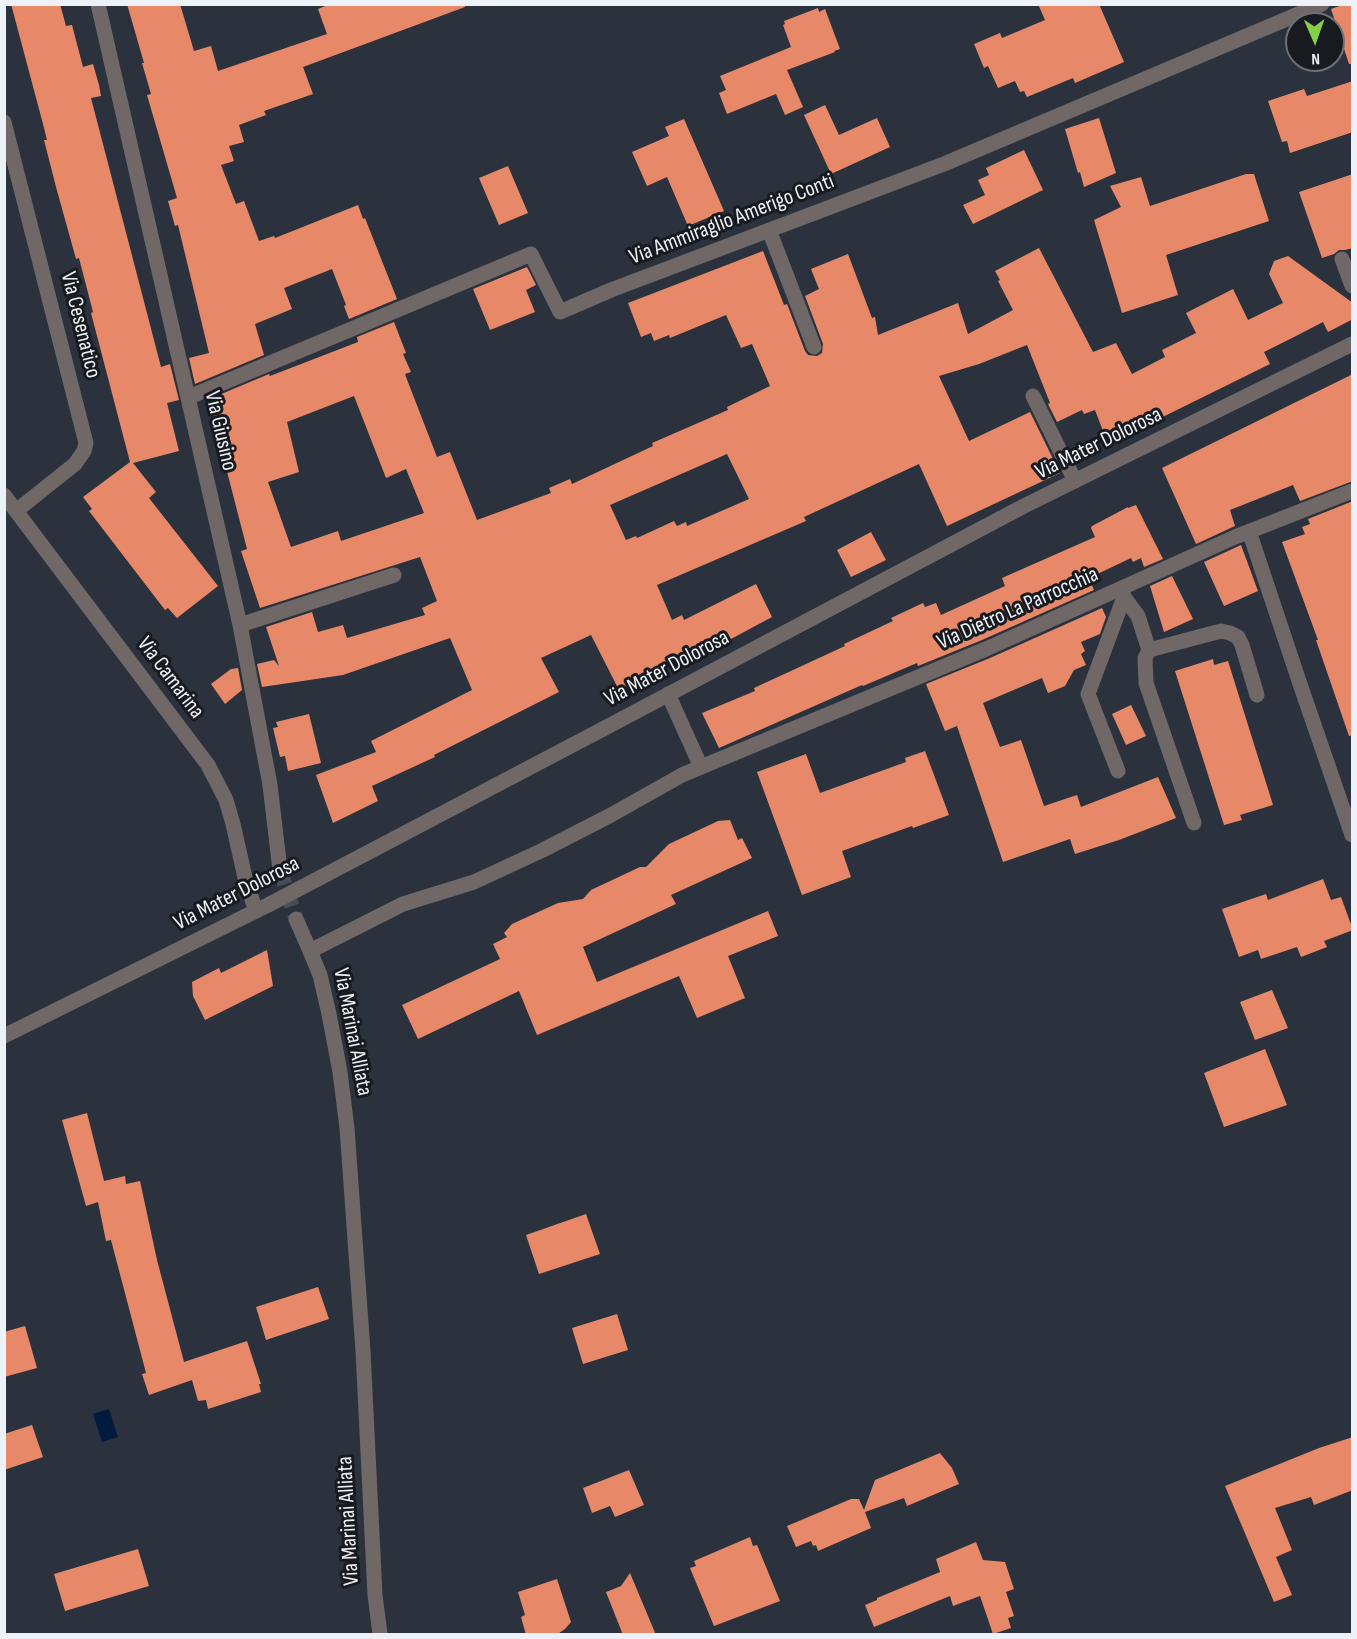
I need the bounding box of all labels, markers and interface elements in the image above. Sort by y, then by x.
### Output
north arrow [1285,12,1345,72]
text: N [1311,49,1320,68]
street label: Via Ammiraglio Amerigo Conti [626,169,838,271]
street label: Via Cesenatico [54,269,106,381]
street label: Via Giusino [198,389,242,473]
street label: Via Mater Dolorosa [1032,402,1166,486]
street label: Via Dietro La Parrocchia [933,562,1103,656]
street label: Via Mater Dolorosa [600,625,734,713]
street label: Via Camarina [131,632,209,724]
street label: Via Mater Dolorosa [170,851,304,937]
street label: Via Marinai Alliata [327,966,377,1098]
street label: Via Marinai Alliata [332,1456,366,1586]

